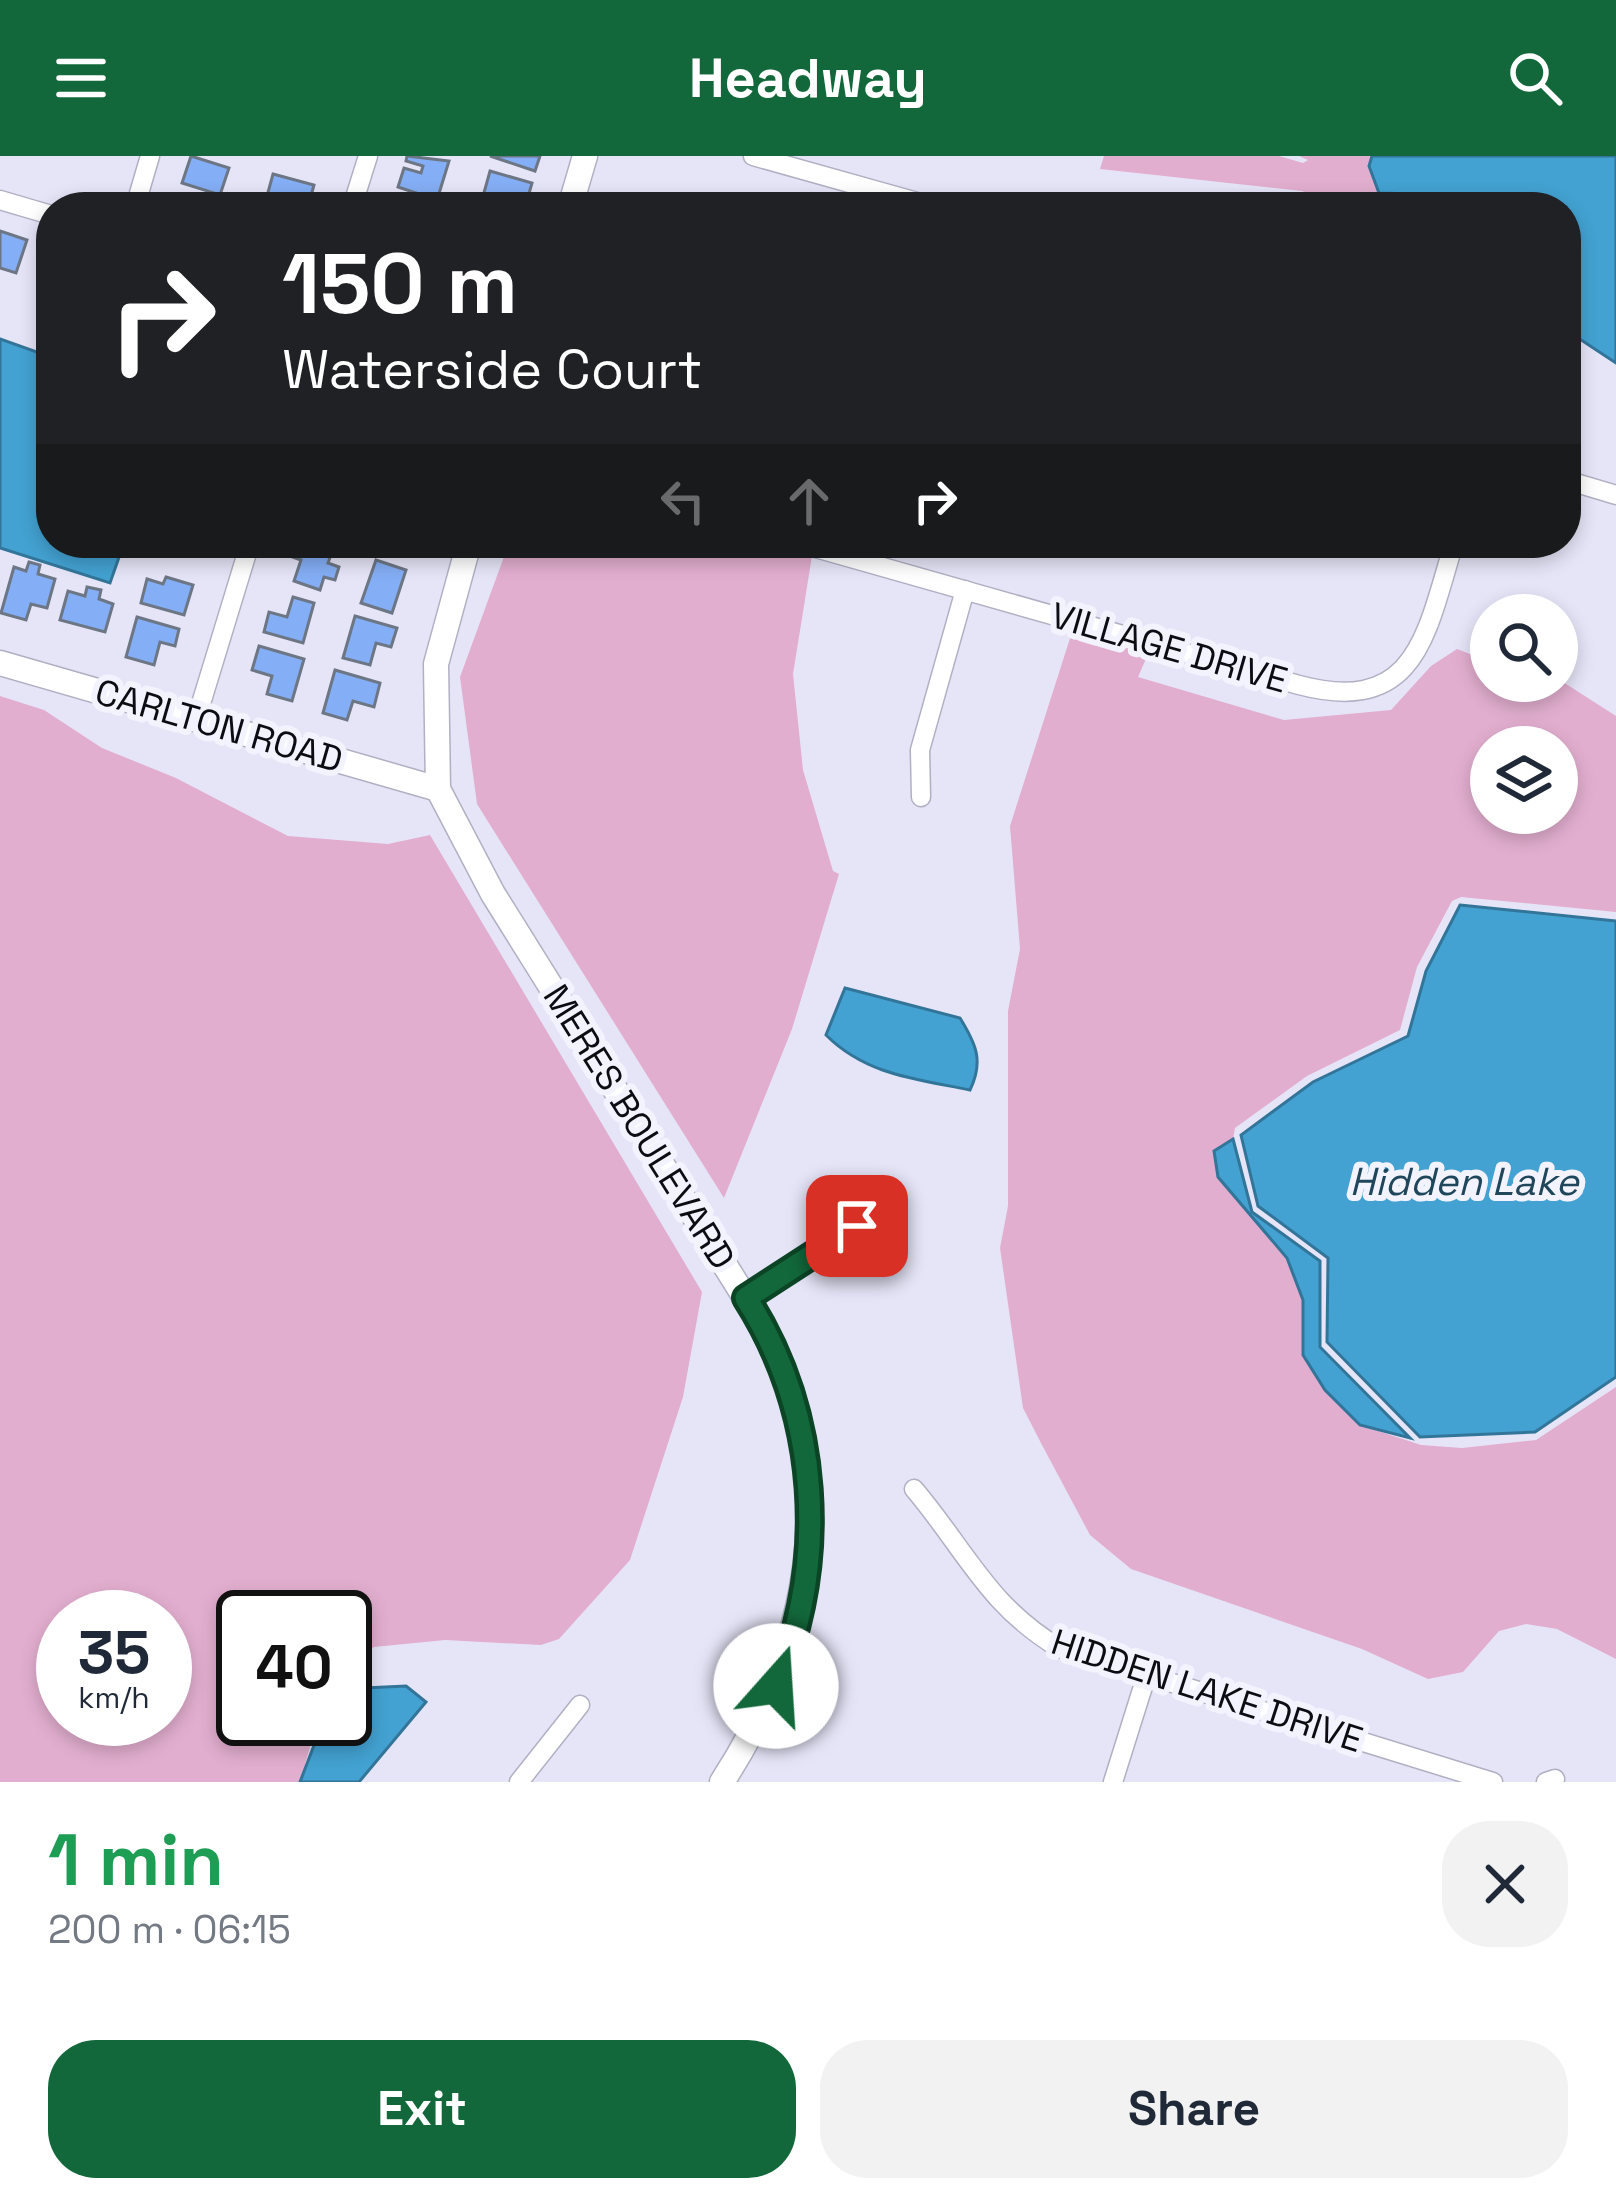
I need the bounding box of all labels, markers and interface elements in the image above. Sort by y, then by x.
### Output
text: Headway [689,44,927,113]
icon: menu [48,45,114,111]
icon: search [1502,45,1568,111]
text: 150 m [282,230,518,338]
icon: right [84,240,240,396]
text: Waterside Court [282,335,702,404]
icon: left [650,468,716,534]
icon: ahead [776,468,842,534]
icon: right [902,468,968,534]
street label: VILLAGE DRIVE [1045,592,1293,704]
map controls [1470,594,1578,834]
button: search [1470,594,1578,702]
street label: CARLTON ROAD [90,669,348,783]
button: layers [1470,726,1578,834]
street label: MERES BOULEVARD [533,976,745,1278]
water label: Hidden Lake [1349,1157,1580,1206]
pin [806,1175,908,1277]
icon: arrive [824,1193,890,1259]
speed limit sign: 40 [216,1590,372,1746]
text: 35 [78,1614,150,1691]
street label: HIDDEN LAKE DRIVE [1046,1619,1368,1763]
position arrow [713,1623,839,1749]
text: km/h [78,1678,150,1717]
text: 1 min [48,1814,224,1906]
button: close [1442,1821,1568,1947]
text: 200 m · 06:15 [48,1905,291,1954]
button: Exit [48,2040,796,2178]
button: Share [820,2040,1568,2178]

